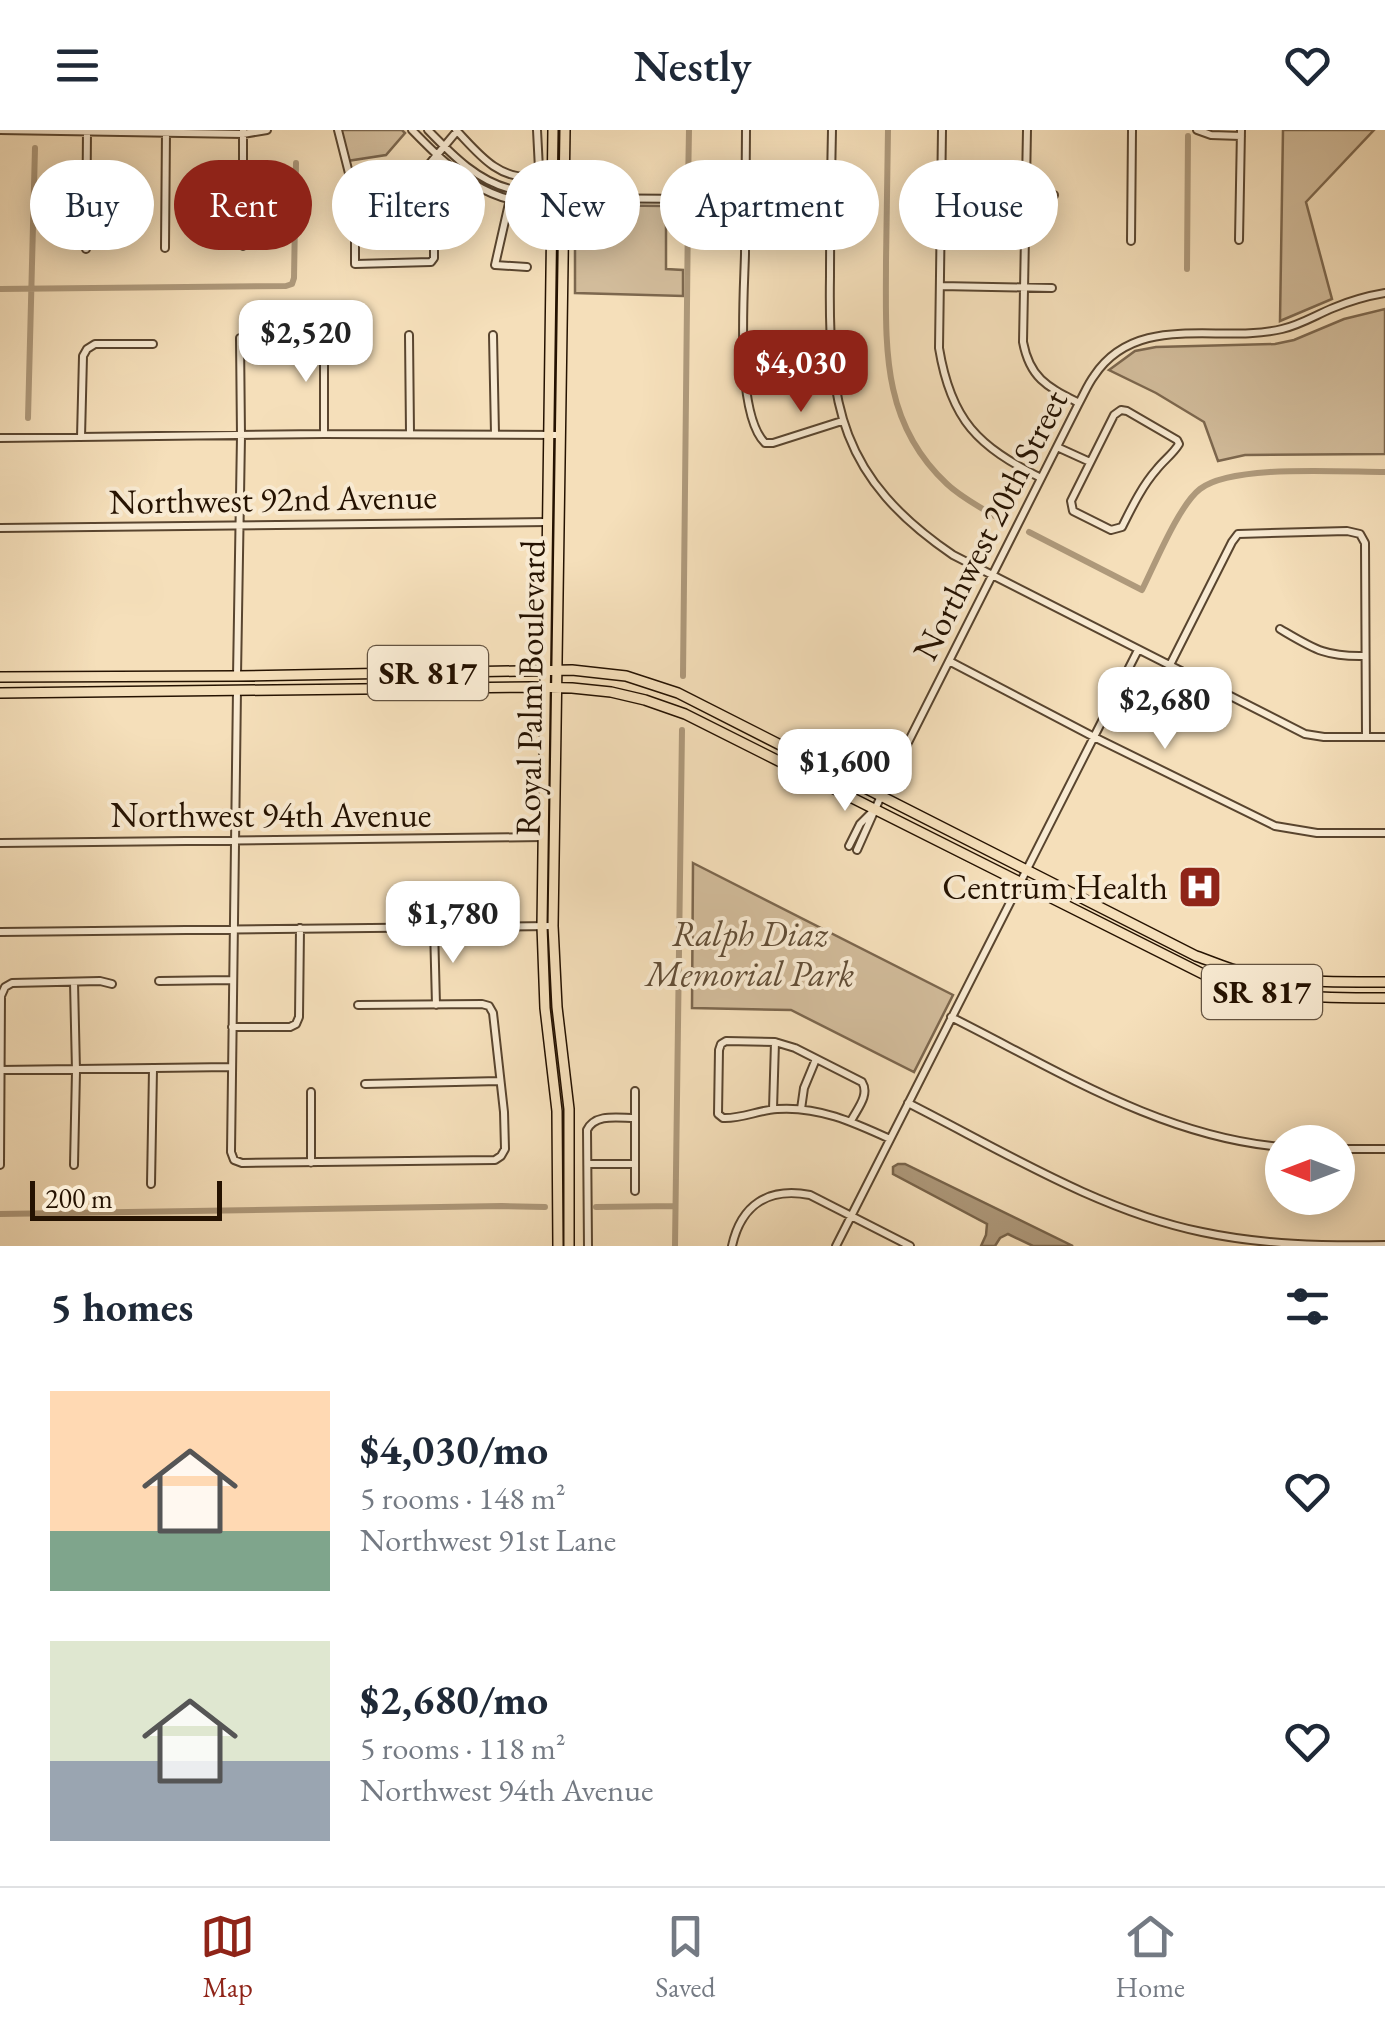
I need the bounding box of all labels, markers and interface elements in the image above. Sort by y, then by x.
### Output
text: Nestly [633,36,752,94]
icon: menu [50,38,105,93]
icon: heart [1280,38,1335,93]
chip: Buy [30,160,154,250]
chip: Rent [174,160,312,250]
chip: Filters [332,160,485,250]
chip: New [505,160,640,250]
chip: Apartment [660,160,879,250]
chip: House [899,160,1058,250]
pin: $2,520 [225,300,387,385]
text: $2,520 [261,311,351,353]
pin: $4,030 [720,330,882,415]
text: $4,030 [756,341,846,383]
street label: Northwest 20th Street [902,382,1077,667]
street label: Northwest 92nd Avenue [109,473,437,524]
street label: Royal Palm Boulevard [504,539,555,837]
road number: SR 817 [368,646,488,700]
pin: $2,680 [1084,667,1246,752]
text: $2,680 [1120,678,1210,720]
pin: $1,600 [764,729,926,814]
text: $1,600 [800,740,890,782]
street label: Northwest 94th Avenue [111,792,432,837]
place label: Centrum Health [942,864,1168,909]
hospital icon: Centrum Health [1177,864,1223,910]
pin: $1,780 [372,881,534,966]
text: $1,780 [408,892,498,934]
park label: Ralph Diaz Memorial Park [644,911,854,996]
road number: SR 817 [1202,965,1322,1019]
north arrow [1265,1125,1355,1215]
map controls [1265,1125,1355,1215]
scale bar [30,1176,222,1220]
text: 200 m [45,1180,113,1216]
text: 5 homes [50,1279,193,1334]
icon: filters [1280,1279,1335,1334]
text: $4,030/mo [360,1422,548,1477]
icon: home [130,1431,250,1551]
icon: heart [1280,1464,1335,1519]
text: 5 rooms · 148 m² [360,1477,566,1519]
text: Northwest 91st Lane [360,1519,616,1561]
text: $2,680/mo [360,1672,548,1727]
icon: home [130,1681,250,1801]
icon: heart [1280,1714,1335,1769]
text: 5 rooms · 118 m² [360,1727,566,1769]
text: Northwest 94th Avenue [360,1769,653,1811]
tab: Map [200,1909,255,2005]
tab: Saved [655,1909,715,2005]
tab: Home [1116,1909,1185,2005]

